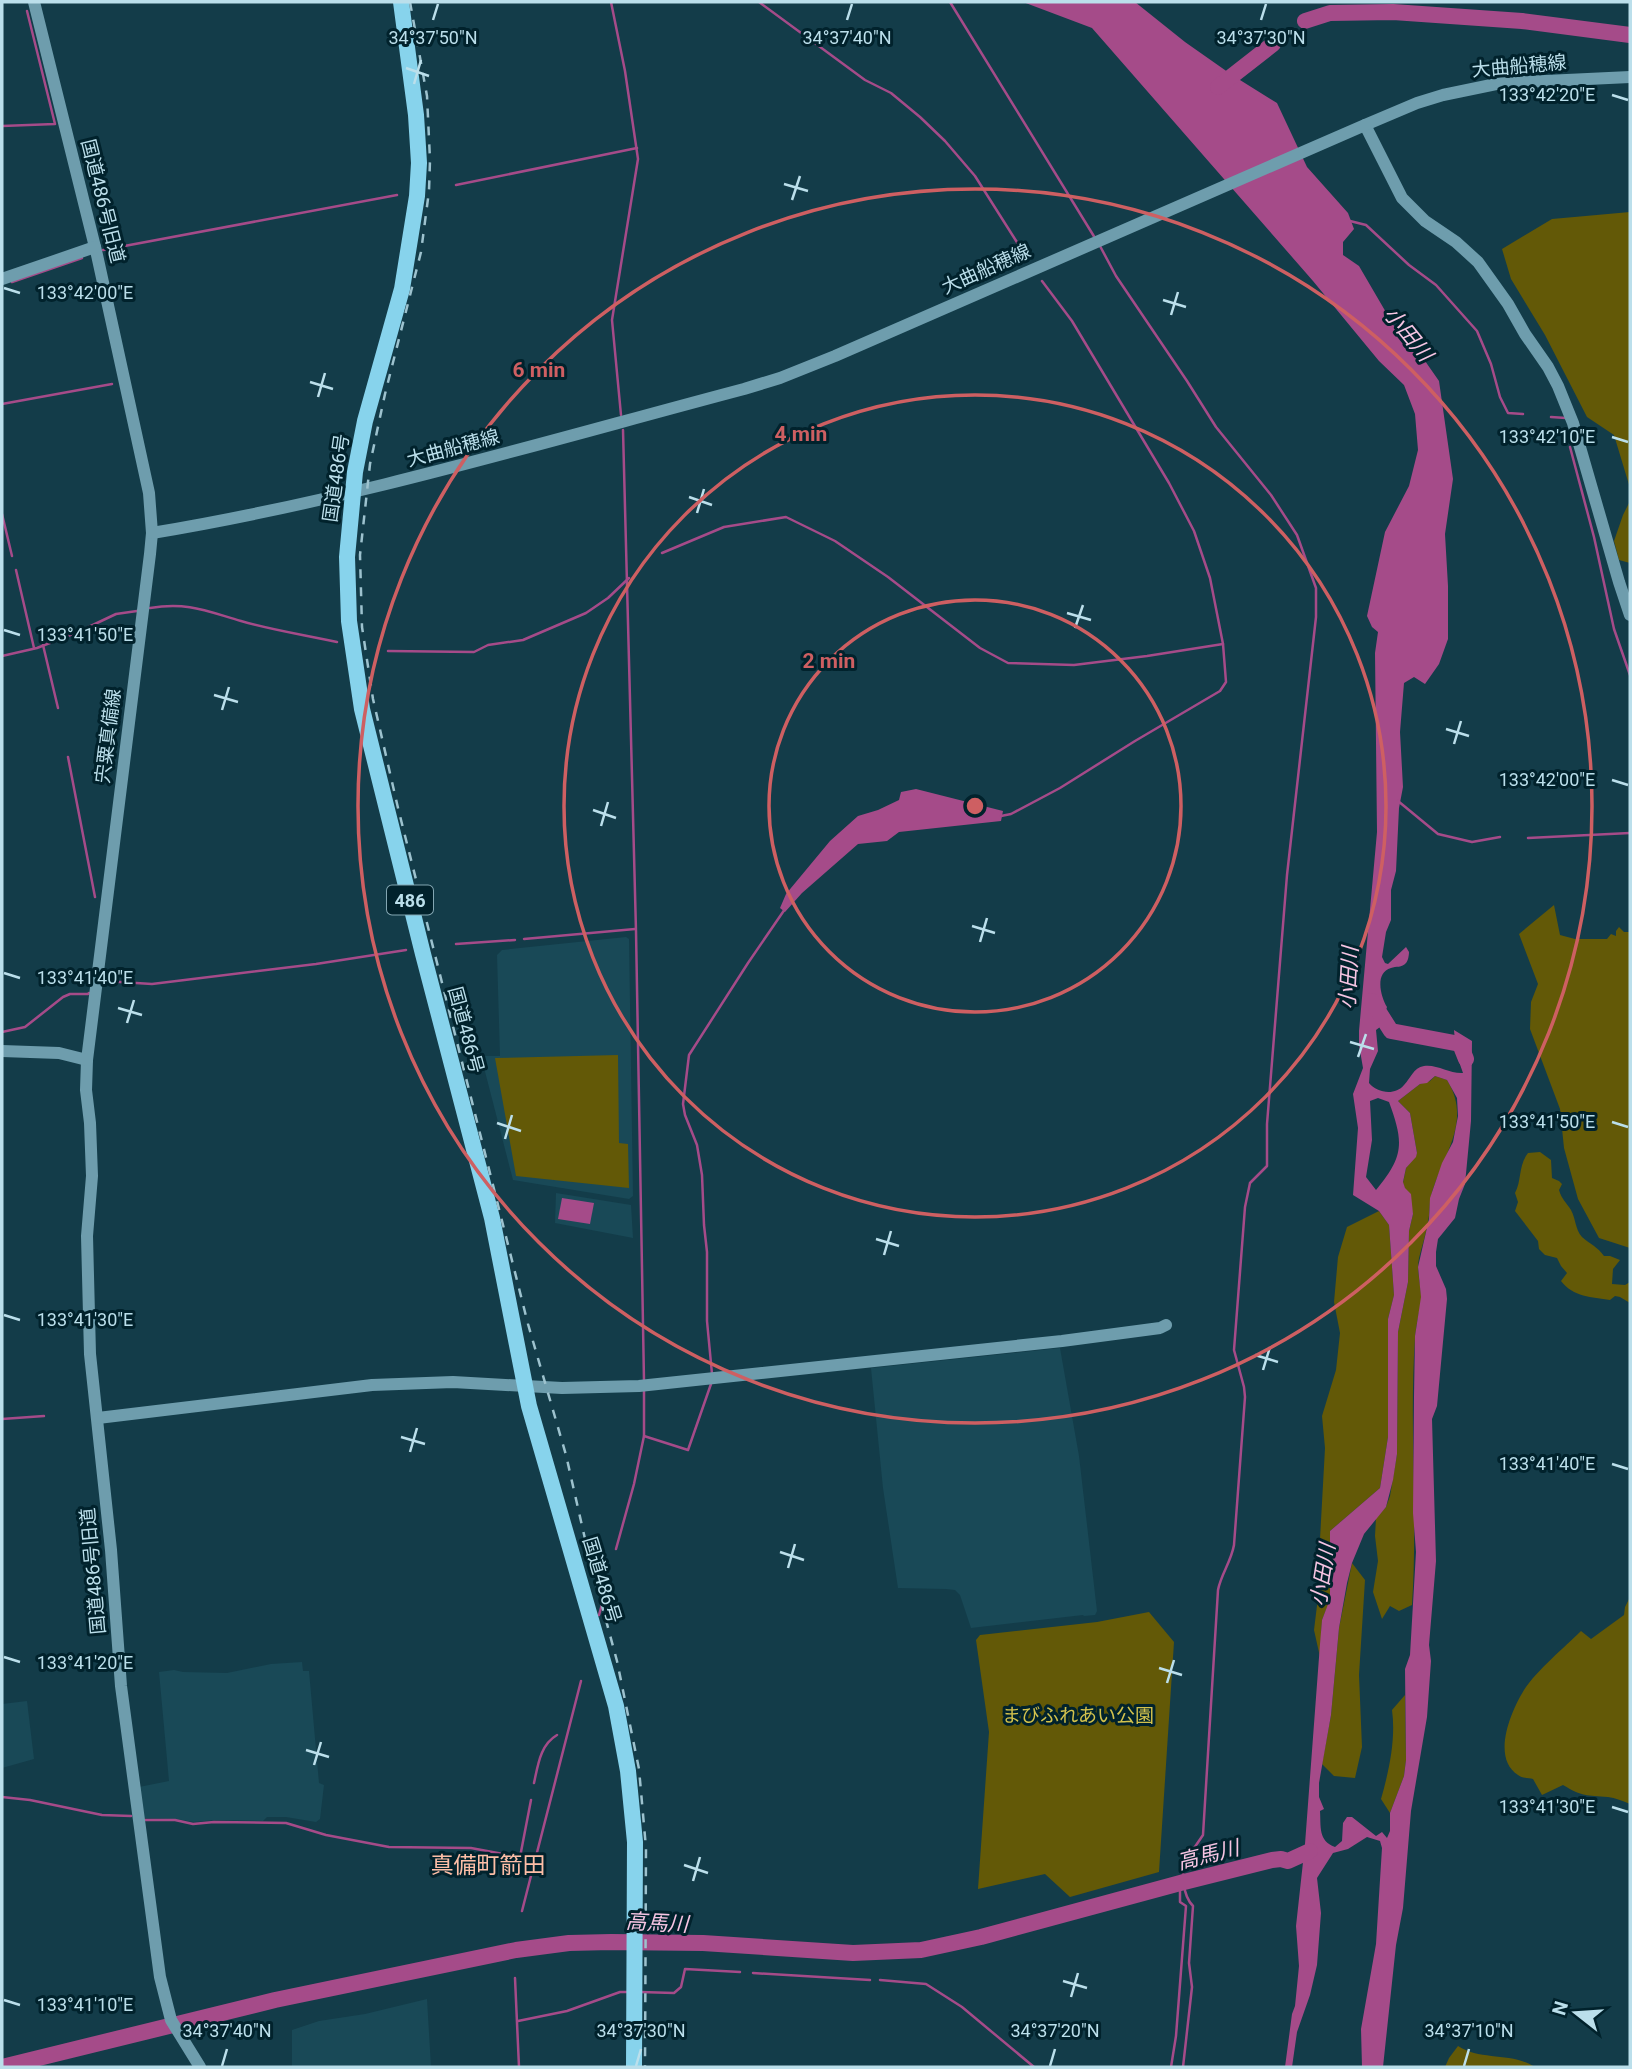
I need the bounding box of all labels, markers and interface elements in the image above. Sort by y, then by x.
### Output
text: 34°37'50"N [388,27,478,48]
text: 34°37'40"N [802,27,892,48]
text: 34°37'30"N [1216,27,1306,48]
street label: 大曲船穂線 [1471,50,1567,82]
text: 133°42'20"E [1499,84,1595,105]
street label: 国道486号旧道 [76,137,130,265]
street label: 大曲船穂線 [938,239,1034,299]
text: 133°42'00"E [37,282,133,303]
water label: 小田川 [1379,302,1438,368]
text: 6 min [513,358,565,382]
text: 4 min [775,422,827,446]
street label: 大曲船穂線 [404,425,502,471]
text: 133°42'10"E [1499,426,1595,447]
street label: 国道486号 [318,432,354,524]
text: 133°41'50"E [37,624,133,645]
text: 2 min [803,649,855,673]
street label: 宍粟真備線 [91,687,125,785]
text: 133°42'00"E [1499,769,1595,790]
centre of rings [963,794,987,818]
road number: 486 [387,886,433,915]
water label: 小田川 [1335,944,1363,1010]
text: 133°41'40"E [37,967,133,988]
street label: 国道486号 [443,984,489,1076]
text: 133°41'50"E [1499,1111,1595,1132]
text: 133°41'30"E [37,1309,133,1330]
text: 133°41'40"E [1499,1453,1595,1474]
street label: 国道486号旧道 [76,1507,110,1635]
street label: 国道486号 [578,1534,626,1626]
water label: 小田川 [1306,1540,1340,1608]
text: 133°41'20"E [37,1652,133,1673]
park label: まびふれあい公園 [1002,1704,1154,1727]
text: 133°41'30"E [1499,1796,1595,1817]
water label: 高馬川 [1175,1835,1243,1874]
district label: 真備町箭田 [431,1852,546,1879]
water label: 高馬川 [625,1909,691,1937]
north arrow [1541,1978,1611,2048]
text: 133°41'10"E [37,1994,133,2015]
text: N [1547,1998,1573,2018]
text: 34°37'40"N [182,2020,272,2041]
text: 34°37'30"N [596,2020,686,2041]
text: 34°37'20"N [1010,2020,1100,2041]
text: 34°37'10"N [1424,2020,1514,2041]

